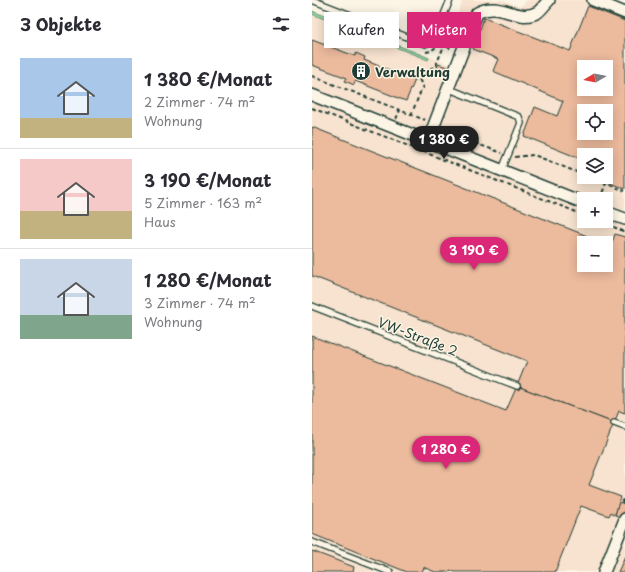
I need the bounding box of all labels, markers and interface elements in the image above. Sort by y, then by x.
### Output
text: 3 Objekte [20,11,101,37]
chip: Kaufen [324,12,399,48]
chip: Mieten [407,12,481,48]
icon: filters [270,13,292,35]
building icon: Verwaltung [350,60,372,82]
north arrow [577,60,613,96]
map controls [577,60,613,272]
place label: Verwaltung [375,62,450,81]
text: 1 380 €/Monat [144,66,272,92]
icon: home [52,74,100,122]
text: 2 Zimmer · 74 m² [144,92,255,111]
button: locate [577,104,613,140]
text: Wohnung [144,111,203,130]
pin: 1 380 € [407,126,481,160]
text: 1 380 € [419,129,469,148]
button: layers [577,148,613,184]
text: 3 190 €/Monat [144,167,272,193]
icon: home [52,175,100,223]
button: + [577,192,613,228]
text: 5 Zimmer · 163 m² [144,193,262,212]
text: Haus [144,212,176,231]
button: − [577,236,613,272]
pin: 3 190 € [437,237,511,271]
text: 3 190 € [449,240,499,259]
text: 1 280 €/Monat [144,267,272,293]
icon: home [52,275,100,323]
text: 3 Zimmer · 74 m² [144,293,256,312]
text: Wohnung [144,312,203,331]
street label: VW-Straße 2 [375,312,461,360]
pin: 1 280 € [409,436,483,470]
text: 1 280 € [421,439,471,458]

